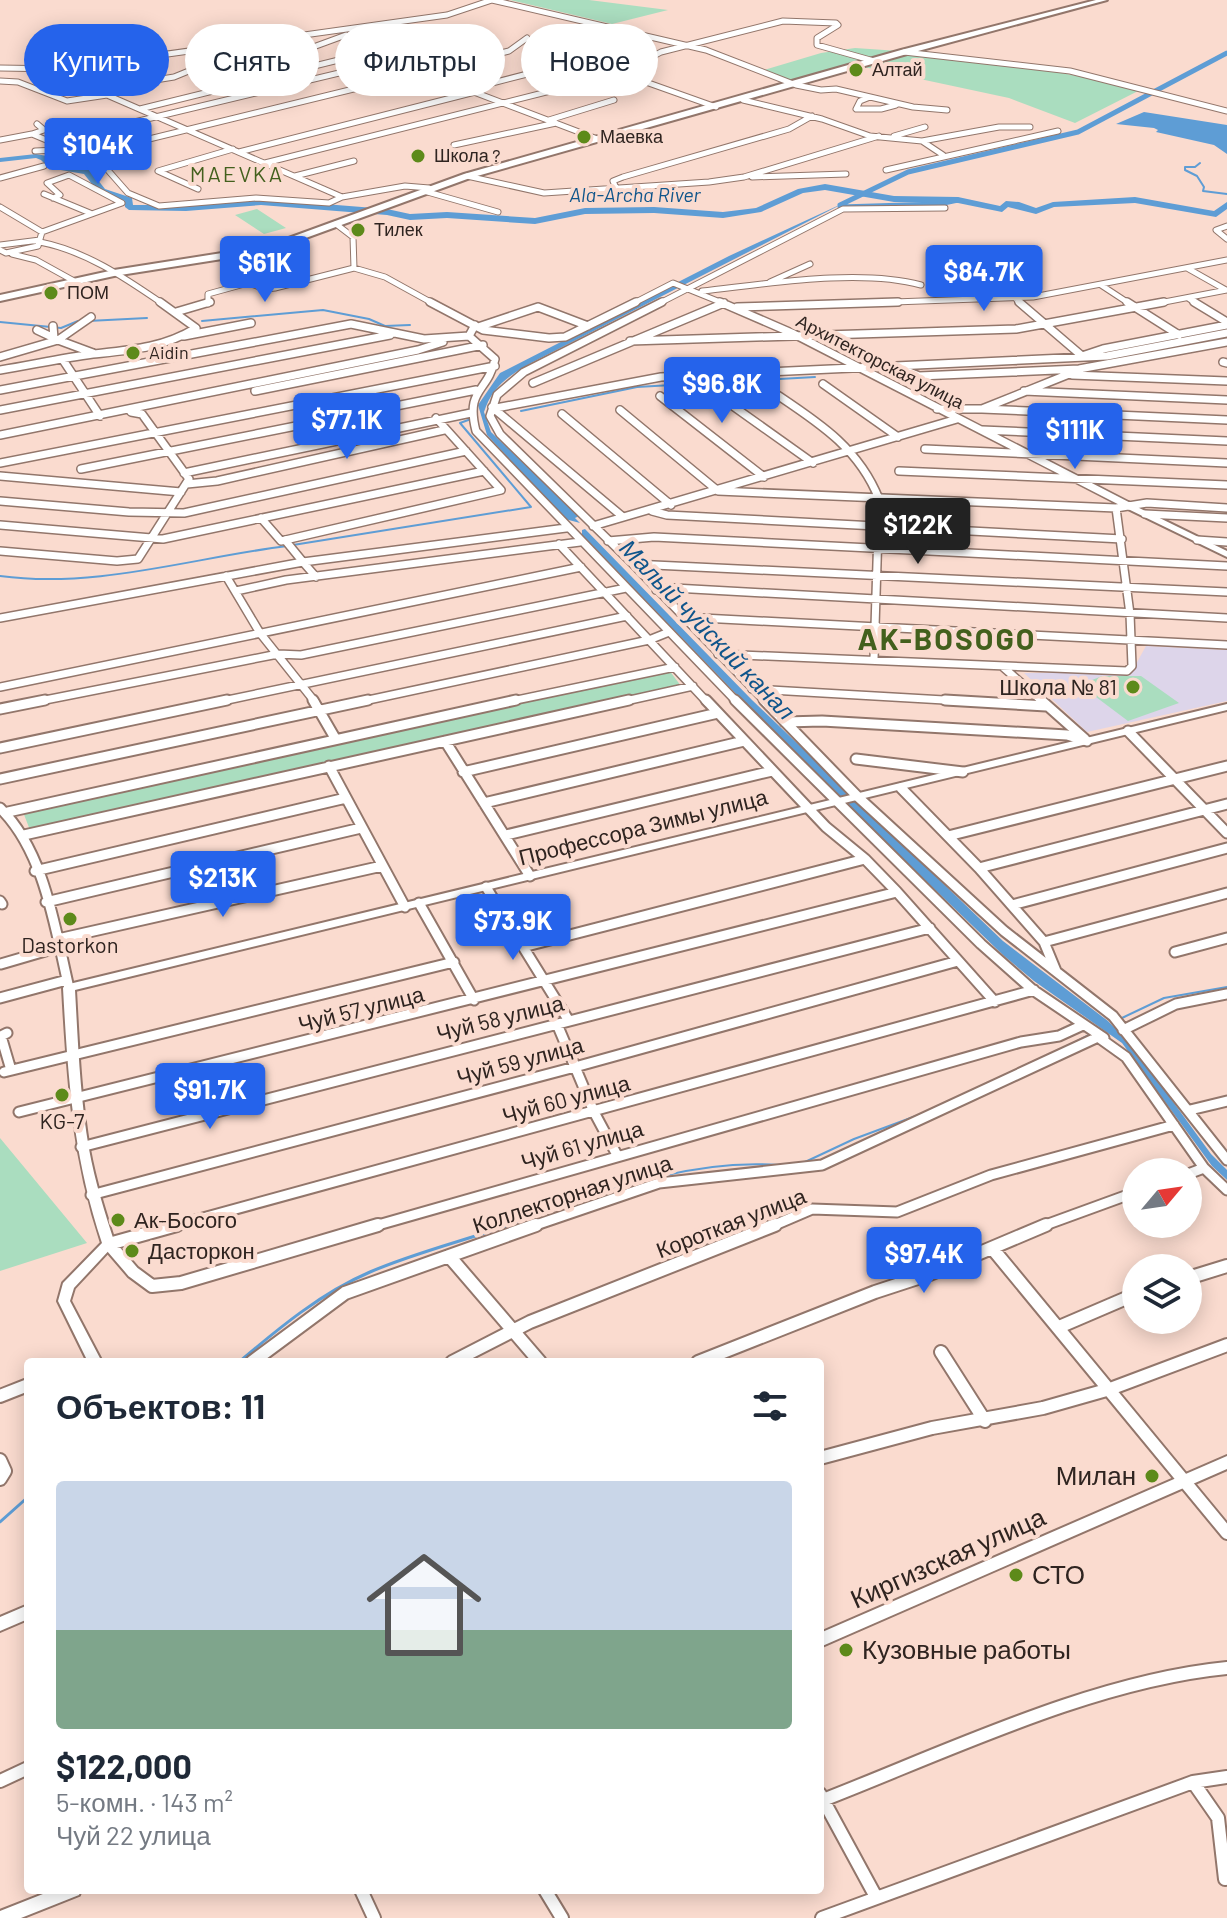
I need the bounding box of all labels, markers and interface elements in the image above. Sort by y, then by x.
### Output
chip: Купить [24,24,169,96]
chip: Снять [185,24,319,96]
chip: Фильтры [335,24,505,96]
chip: Новое [521,24,658,96]
place label: Алтай [872,58,923,80]
marker: Алтай [847,61,865,79]
pin: $104K [42,118,154,186]
place label: Маевка [600,125,664,147]
text: $104K [63,128,133,159]
marker: Маевка [575,128,593,146]
place label: Школа ? [434,144,501,166]
marker: Школа ? [409,147,427,165]
district label: MAEVKA [190,160,284,186]
water label: Ala-Archa River [569,182,702,206]
place label: Тилек [374,218,423,240]
marker: Тилек [349,221,367,239]
pin: $61K [218,236,312,304]
pin: $84.7K [919,245,1049,313]
text: $61K [238,246,292,277]
text: $84.7K [944,255,1024,286]
place label: ПОМ [67,281,109,303]
marker: ПОМ [42,284,60,302]
street label: Архитекторская улица [793,309,969,413]
place label: Aidin [149,341,189,363]
marker: Aidin [124,344,142,362]
pin: $96.8K [657,357,787,425]
text: $96.8K [682,367,762,398]
pin: $77.1K [282,393,412,461]
text: $77.1K [311,403,383,434]
pin: $111K [1019,403,1131,471]
text: $111K [1045,413,1105,444]
pin: $122K [862,498,974,566]
text: $122K [883,508,953,539]
water label: Малый чуйский канал [614,533,802,725]
district label: AK-BOSOGO [858,620,1036,656]
place label: Школа № 81 [999,673,1117,699]
marker: Школа № 81 [1124,678,1142,696]
street label: Профессора Зимы улица [516,782,771,871]
pin: $213K [167,851,279,919]
text: $213K [189,861,257,892]
pin: $73.9K [448,894,578,962]
text: $73.9K [474,904,552,935]
marker: Dastorkon [61,910,79,928]
place label: Dastorkon [21,931,119,957]
street label: Чуй 57 улица [295,980,427,1037]
street label: Чуй 58 улица [434,989,567,1046]
street label: Чуй 59 улица [454,1030,587,1090]
pin: $91.7K [145,1063,275,1131]
street label: Чуй 60 улица [499,1068,633,1129]
text: $91.7K [173,1073,247,1104]
marker: KG-7 [53,1086,71,1104]
place label: KG-7 [39,1107,85,1133]
street label: Чуй 61 улица [518,1114,647,1175]
street label: Коллекторная улица [469,1148,676,1238]
north arrow [1122,1158,1202,1238]
map controls [1122,1158,1202,1334]
street label: Короткая улица [652,1181,810,1263]
place label: Ак-Босого [134,1206,237,1232]
marker: Ак-Босого [109,1211,127,1229]
pin: $97.4K [859,1227,989,1295]
place label: Дасторкон [148,1237,255,1264]
text: $97.4K [885,1237,963,1268]
marker: Дасторкон [123,1242,141,1260]
button: layers [1122,1254,1202,1334]
icon: filters [748,1384,792,1428]
text: Объектов: 11 [56,1385,265,1426]
place label: Милан [1056,1459,1136,1490]
marker: Милан [1143,1467,1161,1485]
street label: Киргизская улица [845,1500,1050,1613]
icon: home [352,1533,496,1677]
place label: СТО [1032,1558,1085,1589]
marker: СТО [1007,1566,1025,1584]
place label: Кузовные работы [862,1633,1071,1664]
marker: Кузовные работы [837,1641,855,1659]
text: $122,000 [56,1745,192,1786]
text: 5-комн. · 143 m² [56,1786,233,1817]
text: Чуй 22 улица [56,1819,211,1850]

